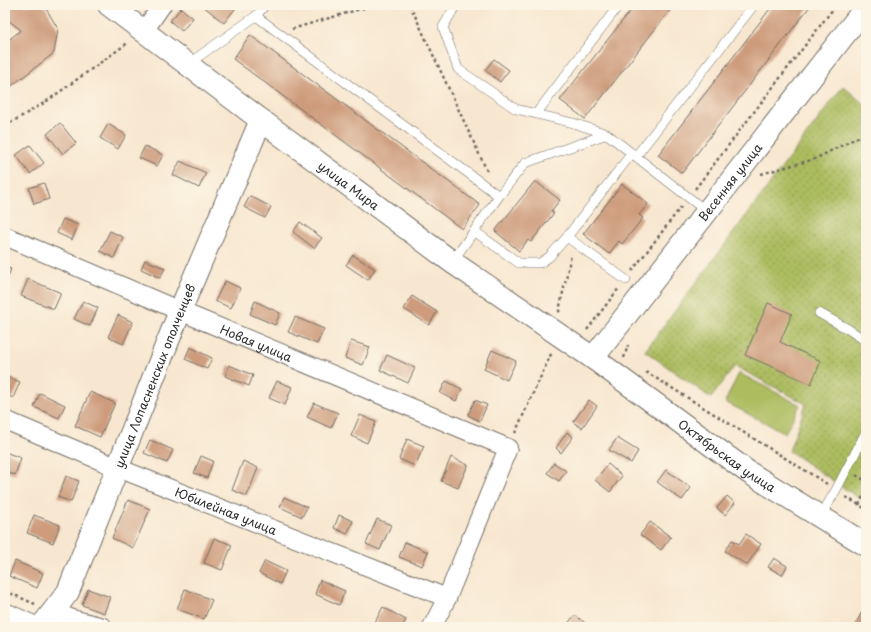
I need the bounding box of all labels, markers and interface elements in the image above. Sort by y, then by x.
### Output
street label: Весенняя улица [694,139,766,225]
street label: улица Мира [314,156,384,214]
street label: улица Лопасненских ополченцев [109,281,200,470]
street label: Новая улица [217,320,295,366]
street label: Октябрьская улица [675,415,780,496]
street label: Юбилейная улица [173,483,280,539]

